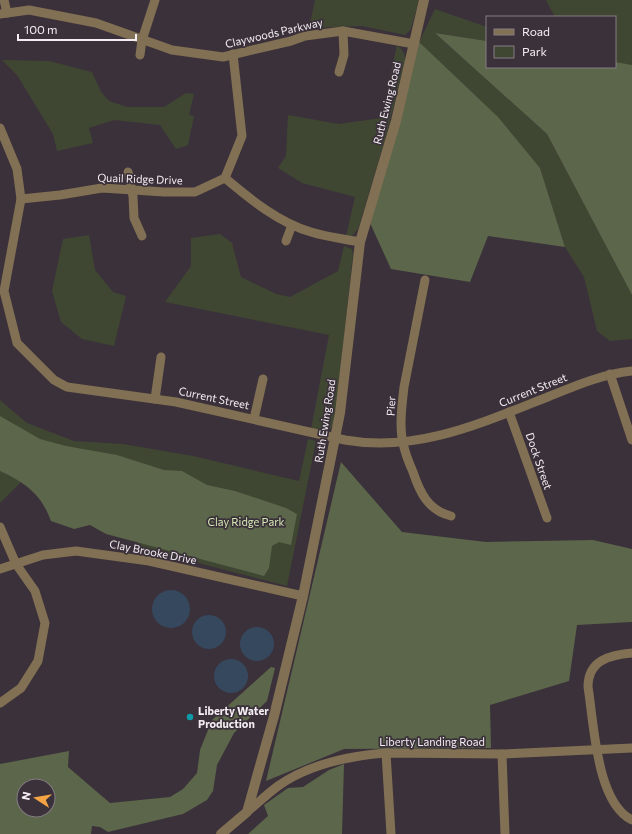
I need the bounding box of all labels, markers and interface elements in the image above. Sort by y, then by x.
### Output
street label: Claywoods Parkway [224,15,324,50]
scale bar [18,16,136,42]
legend [486,16,616,68]
text: 100 m [24,22,58,36]
text: Road [522,24,550,38]
text: Park [522,44,548,58]
street label: Ruth Ewing Road [370,60,403,145]
street label: Quail Ridge Drive [97,171,183,186]
street label: Current Street [497,370,569,409]
street label: Ruth Ewing Road [311,378,338,464]
street label: Current Street [177,384,251,411]
street label: Pier [383,395,398,416]
street label: Dock Street [524,431,555,491]
park label: Clay Ridge Park [207,515,285,528]
street label: Clay Brooke Drive [108,537,198,566]
place label: Liberty Water Production [198,704,269,730]
marker: Liberty Water Production [185,712,195,722]
street label: Liberty Landing Road [379,735,485,748]
north arrow [16,778,56,818]
text: N [19,790,33,801]

